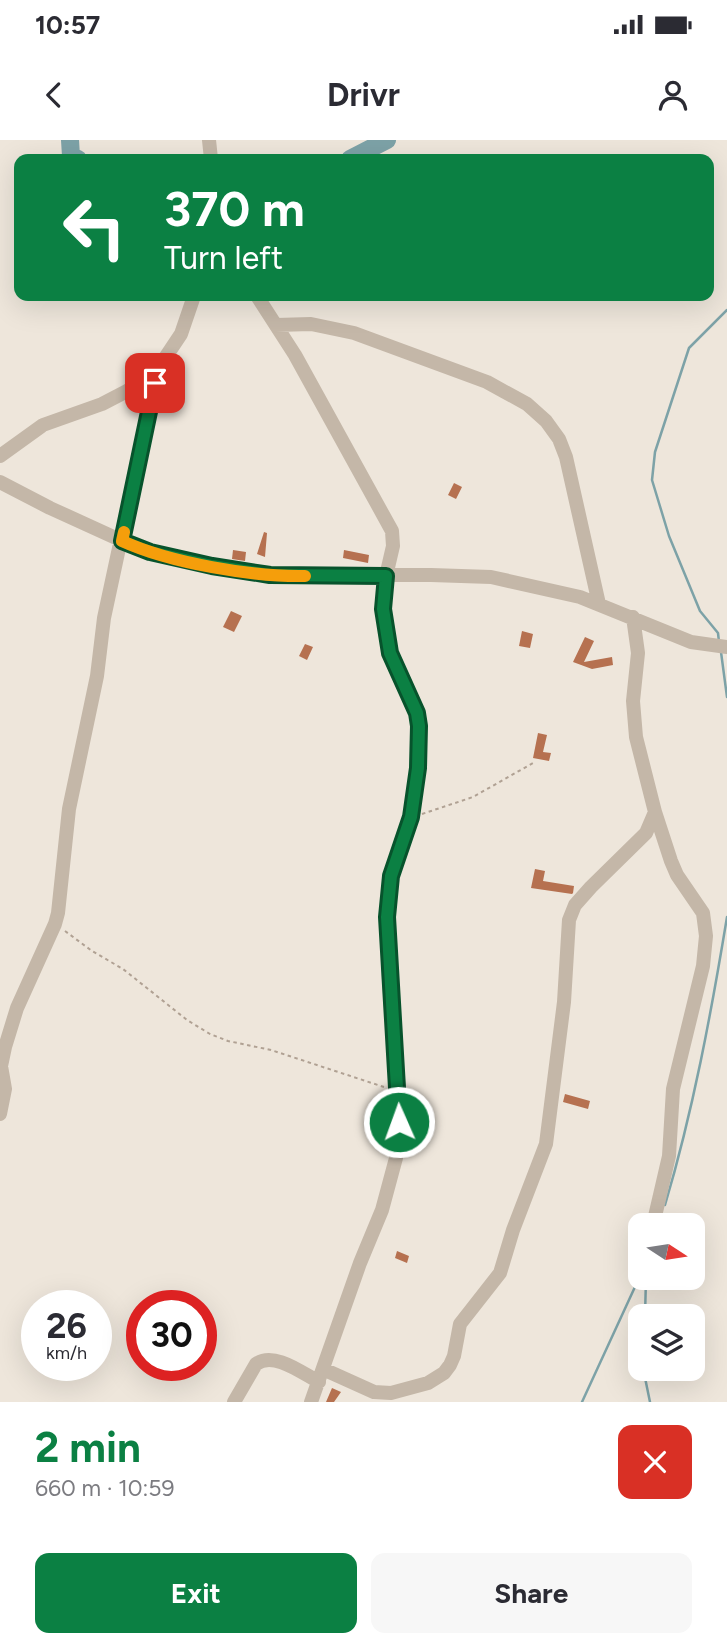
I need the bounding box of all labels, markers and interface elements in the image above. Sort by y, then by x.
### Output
text: 10:57 [35,9,100,41]
icon: back [35,76,73,114]
text: Drivr [327,76,400,114]
icon: person [654,76,692,114]
text: 370 m [164,179,305,238]
icon: left [49,182,140,273]
text: Turn left [164,239,283,277]
pin [125,353,185,413]
icon: arrive [136,364,174,402]
position arrow [362,1085,436,1159]
north arrow [628,1213,705,1290]
map controls [628,1213,705,1381]
speed limit sign: 30 [126,1290,217,1381]
button: layers [628,1304,705,1381]
text: 26 [46,1305,87,1347]
text: km/h [46,1342,87,1364]
text: 2 min [35,1422,141,1473]
button: close [618,1425,692,1499]
text: 660 m · 10:59 [35,1474,175,1502]
button: Exit [35,1553,357,1633]
button: Share [371,1553,692,1633]

